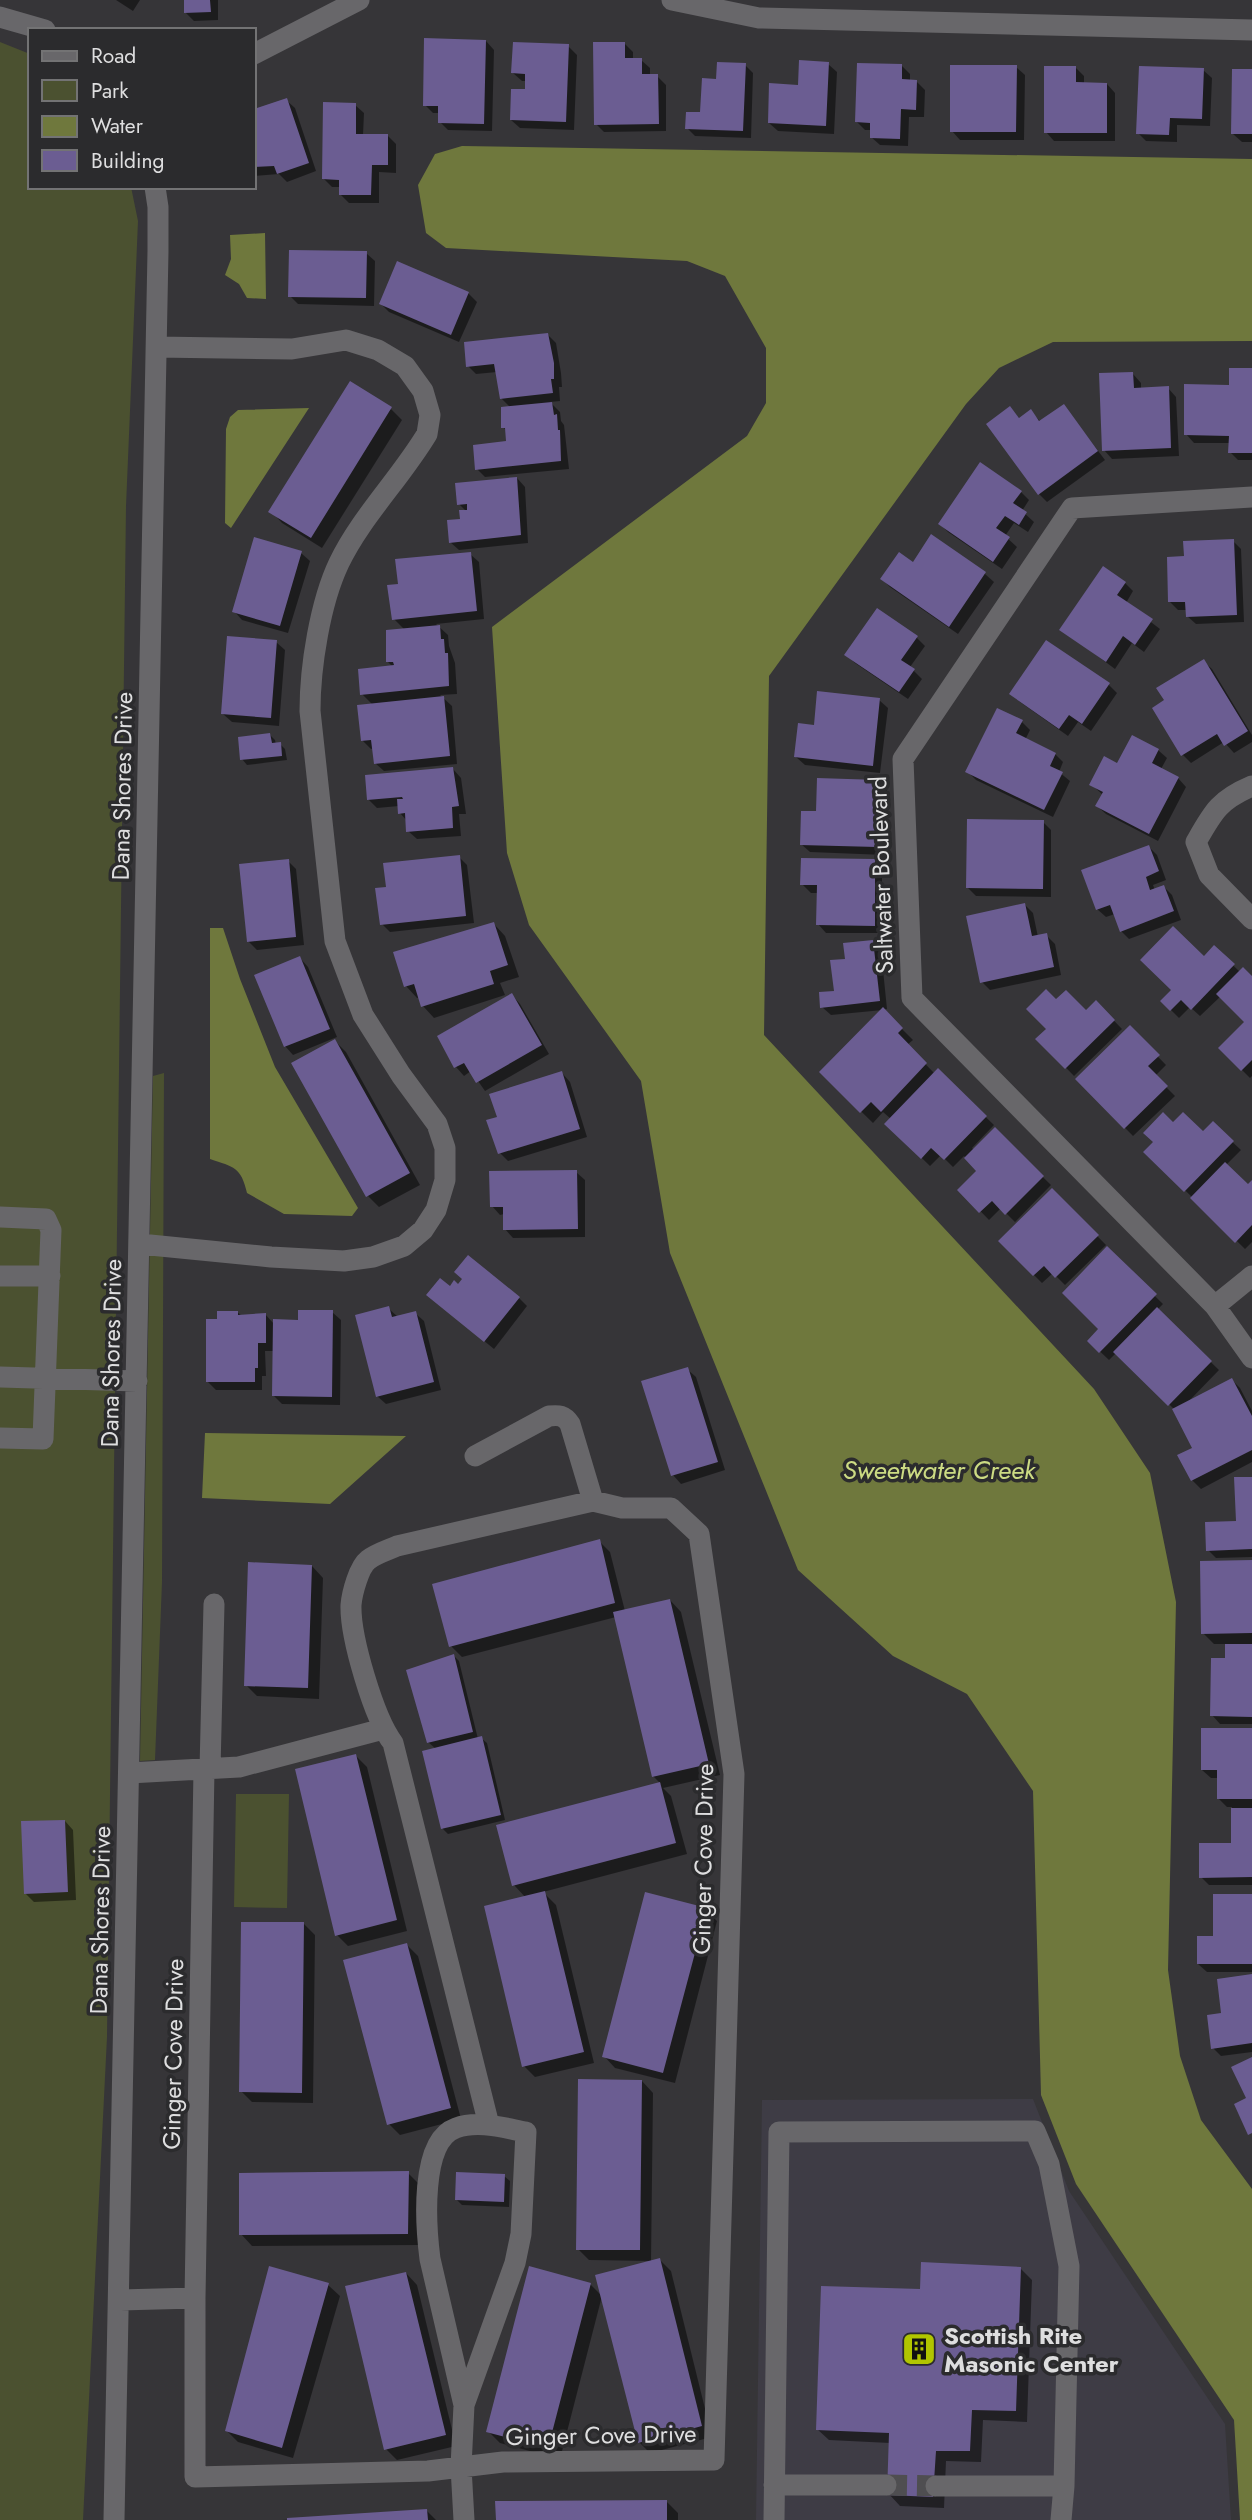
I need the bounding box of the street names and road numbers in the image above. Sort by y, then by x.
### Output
street label: Dana Shores Drive [103,691,141,881]
street label: Saltwater Boulevard [860,775,902,975]
street label: Dana Shores Drive [92,1258,130,1448]
street label: Ginger Cove Drive [684,1763,722,1955]
street label: Dana Shores Drive [81,1825,119,2015]
street label: Ginger Cove Drive [154,1958,192,2150]
street label: Ginger Cove Drive [505,2416,697,2454]

